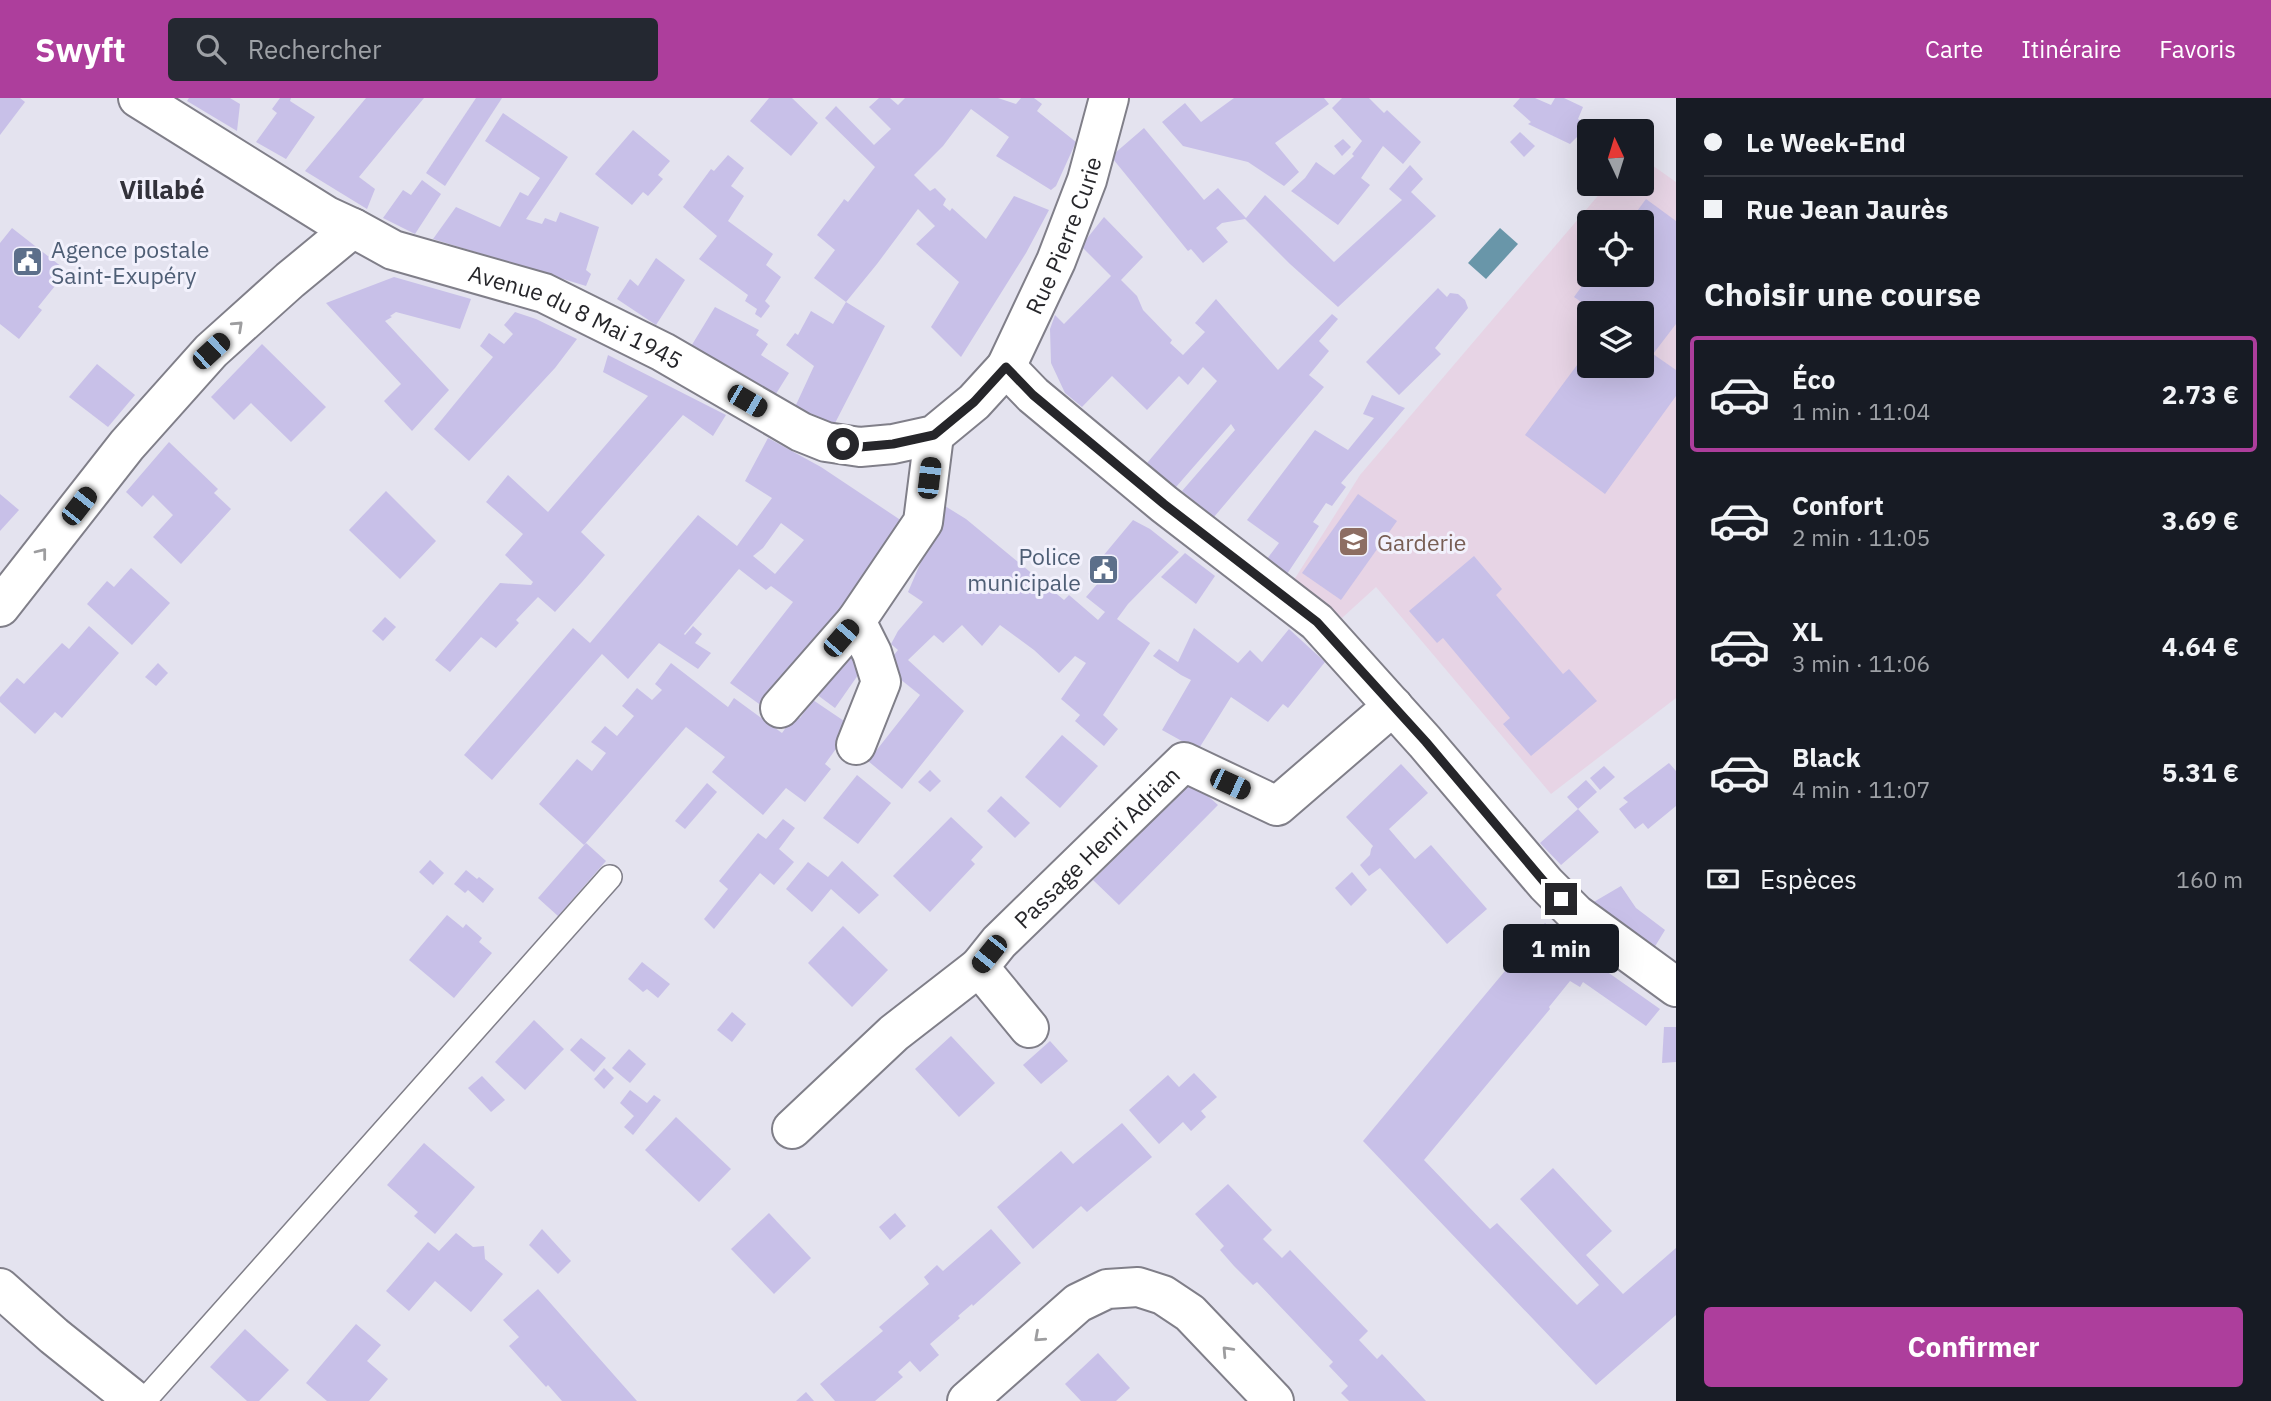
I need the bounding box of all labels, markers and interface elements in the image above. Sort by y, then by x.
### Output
search box [168,18,658,81]
text: Swyft [35,28,126,71]
icon: search [192,30,230,68]
text: Rechercher [248,32,381,66]
text: Carte [1925,33,1983,65]
text: Itinéraire [2021,33,2121,65]
text: Favoris [2159,33,2236,65]
north arrow [1577,119,1654,196]
map controls [1577,119,1654,378]
text: Le Week-End [1746,125,1906,159]
street label: Rue Pierre Curie [1018,153,1108,319]
district label: Villabé [119,172,205,206]
text: Rue Jean Jaurès [1746,192,1948,226]
button: locate [1577,210,1654,287]
place label: Agence postale Saint-Exupéry [51,234,209,290]
public building icon: Agence postale Saint-Exupéry [11,245,45,279]
street label: Avenue du 8 Mai 1945 [465,257,688,375]
text: Choisir une course [1704,273,1981,315]
button: layers [1577,301,1654,378]
one-way arrow [230,321,243,334]
car [189,329,234,373]
text: Éco [1792,362,1836,396]
icon: car [1708,363,1771,426]
text: 2.73 € [2162,377,2239,411]
car [724,381,771,421]
text: 1 min · 11:04 [1792,396,1930,426]
route start [827,428,859,460]
car [917,456,942,500]
car [58,483,101,529]
text: Confort [1792,488,1884,522]
icon: car [1708,489,1771,552]
text: 3.69 € [2162,503,2239,537]
text: 2 min · 11:05 [1792,522,1930,552]
school or university icon: Garderie [1337,525,1371,559]
place label: Garderie [1377,527,1466,557]
place label: Police municipale [967,541,1081,597]
one-way arrow [34,549,47,561]
public building icon: Police municipale [1087,552,1121,586]
text: XL [1792,614,1823,648]
car [820,615,863,661]
icon: car [1708,615,1771,678]
text: 4.64 € [2162,629,2239,663]
text: 3 min · 11:06 [1792,648,1930,678]
text: Black [1792,740,1860,774]
icon: car [1708,741,1771,804]
text: 5.31 € [2162,755,2239,789]
street label: Passage Henri Adrian [1007,760,1186,935]
car [1207,766,1254,802]
text: 4 min · 11:07 [1792,774,1930,804]
icon: cash [1704,860,1742,898]
text: Espèces [1760,862,1857,896]
text: 160 m [2176,864,2243,894]
route end [1545,883,1577,915]
callout: 1 min [1503,924,1619,972]
car [968,931,1011,977]
text: 1 min [1531,933,1591,963]
button: Confirmer [1704,1307,2243,1387]
one-way arrow [1034,1329,1047,1341]
one-way arrow [1222,1346,1235,1359]

